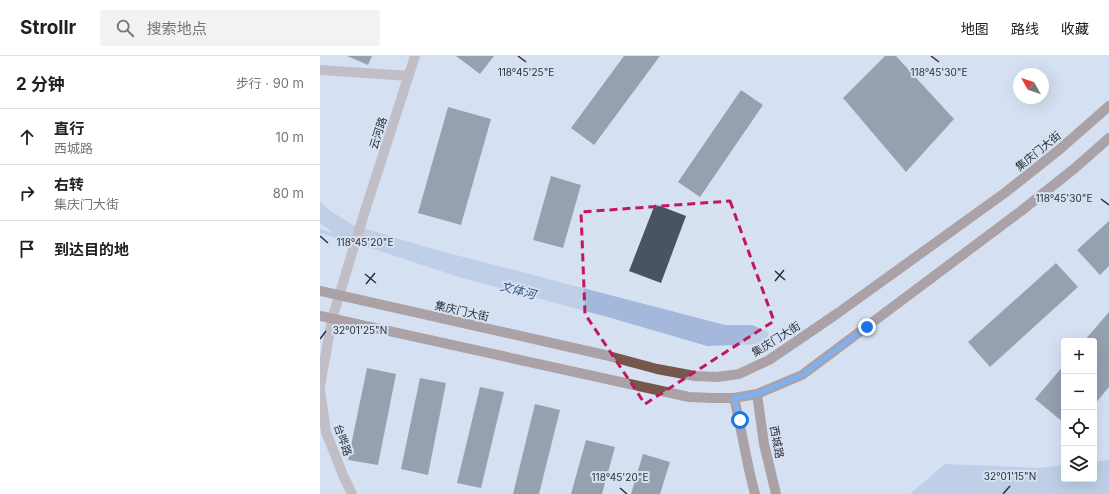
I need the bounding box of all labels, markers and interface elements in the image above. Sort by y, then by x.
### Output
search box [100,10,380,46]
text: Strollr [20,16,76,39]
icon: search [114,17,136,39]
text: 搜索地点 [146,19,206,38]
text: 地图 [961,20,989,37]
text: 路线 [1011,20,1039,37]
text: 收藏 [1061,20,1089,37]
text: 118°45'25"E [498,66,554,78]
text: 118°45'30"E [911,66,967,78]
north arrow [1013,68,1049,104]
text: 2 分钟 [16,74,65,94]
text: 步行 · 90 m [236,75,304,91]
street label: 云河路 [366,115,390,151]
text: 直行 [54,119,84,138]
icon: ahead [16,126,38,148]
street label: 集庆门大街 [1012,128,1064,174]
text: 10 m [275,129,304,145]
text: 西城路 [54,140,93,156]
text: 右转 [54,175,84,194]
icon: right [16,182,38,204]
text: 80 m [273,185,304,201]
text: 118°45'30"E [1036,192,1092,204]
text: 集庆门大街 [54,196,119,212]
text: 118°45'20"E [337,236,393,248]
icon: arrive [16,238,38,260]
text: 到达目的地 [54,240,129,259]
water label: 文体河 [499,278,539,302]
street label: 集庆门大街 [434,298,490,324]
street label: 集庆门大街 [749,318,803,360]
route end [858,318,876,336]
text: 32°01'25"N [333,324,387,336]
map controls [1061,338,1097,482]
button: + [1061,338,1097,374]
button: − [1061,374,1097,410]
button: locate [1061,410,1097,446]
route start [731,411,749,429]
street label: 台晔路 [331,422,355,458]
street label: 西城路 [767,424,787,460]
button: layers [1061,446,1097,482]
text: 32°01'15"N [984,470,1036,482]
text: 118°45'20"E [592,471,648,483]

